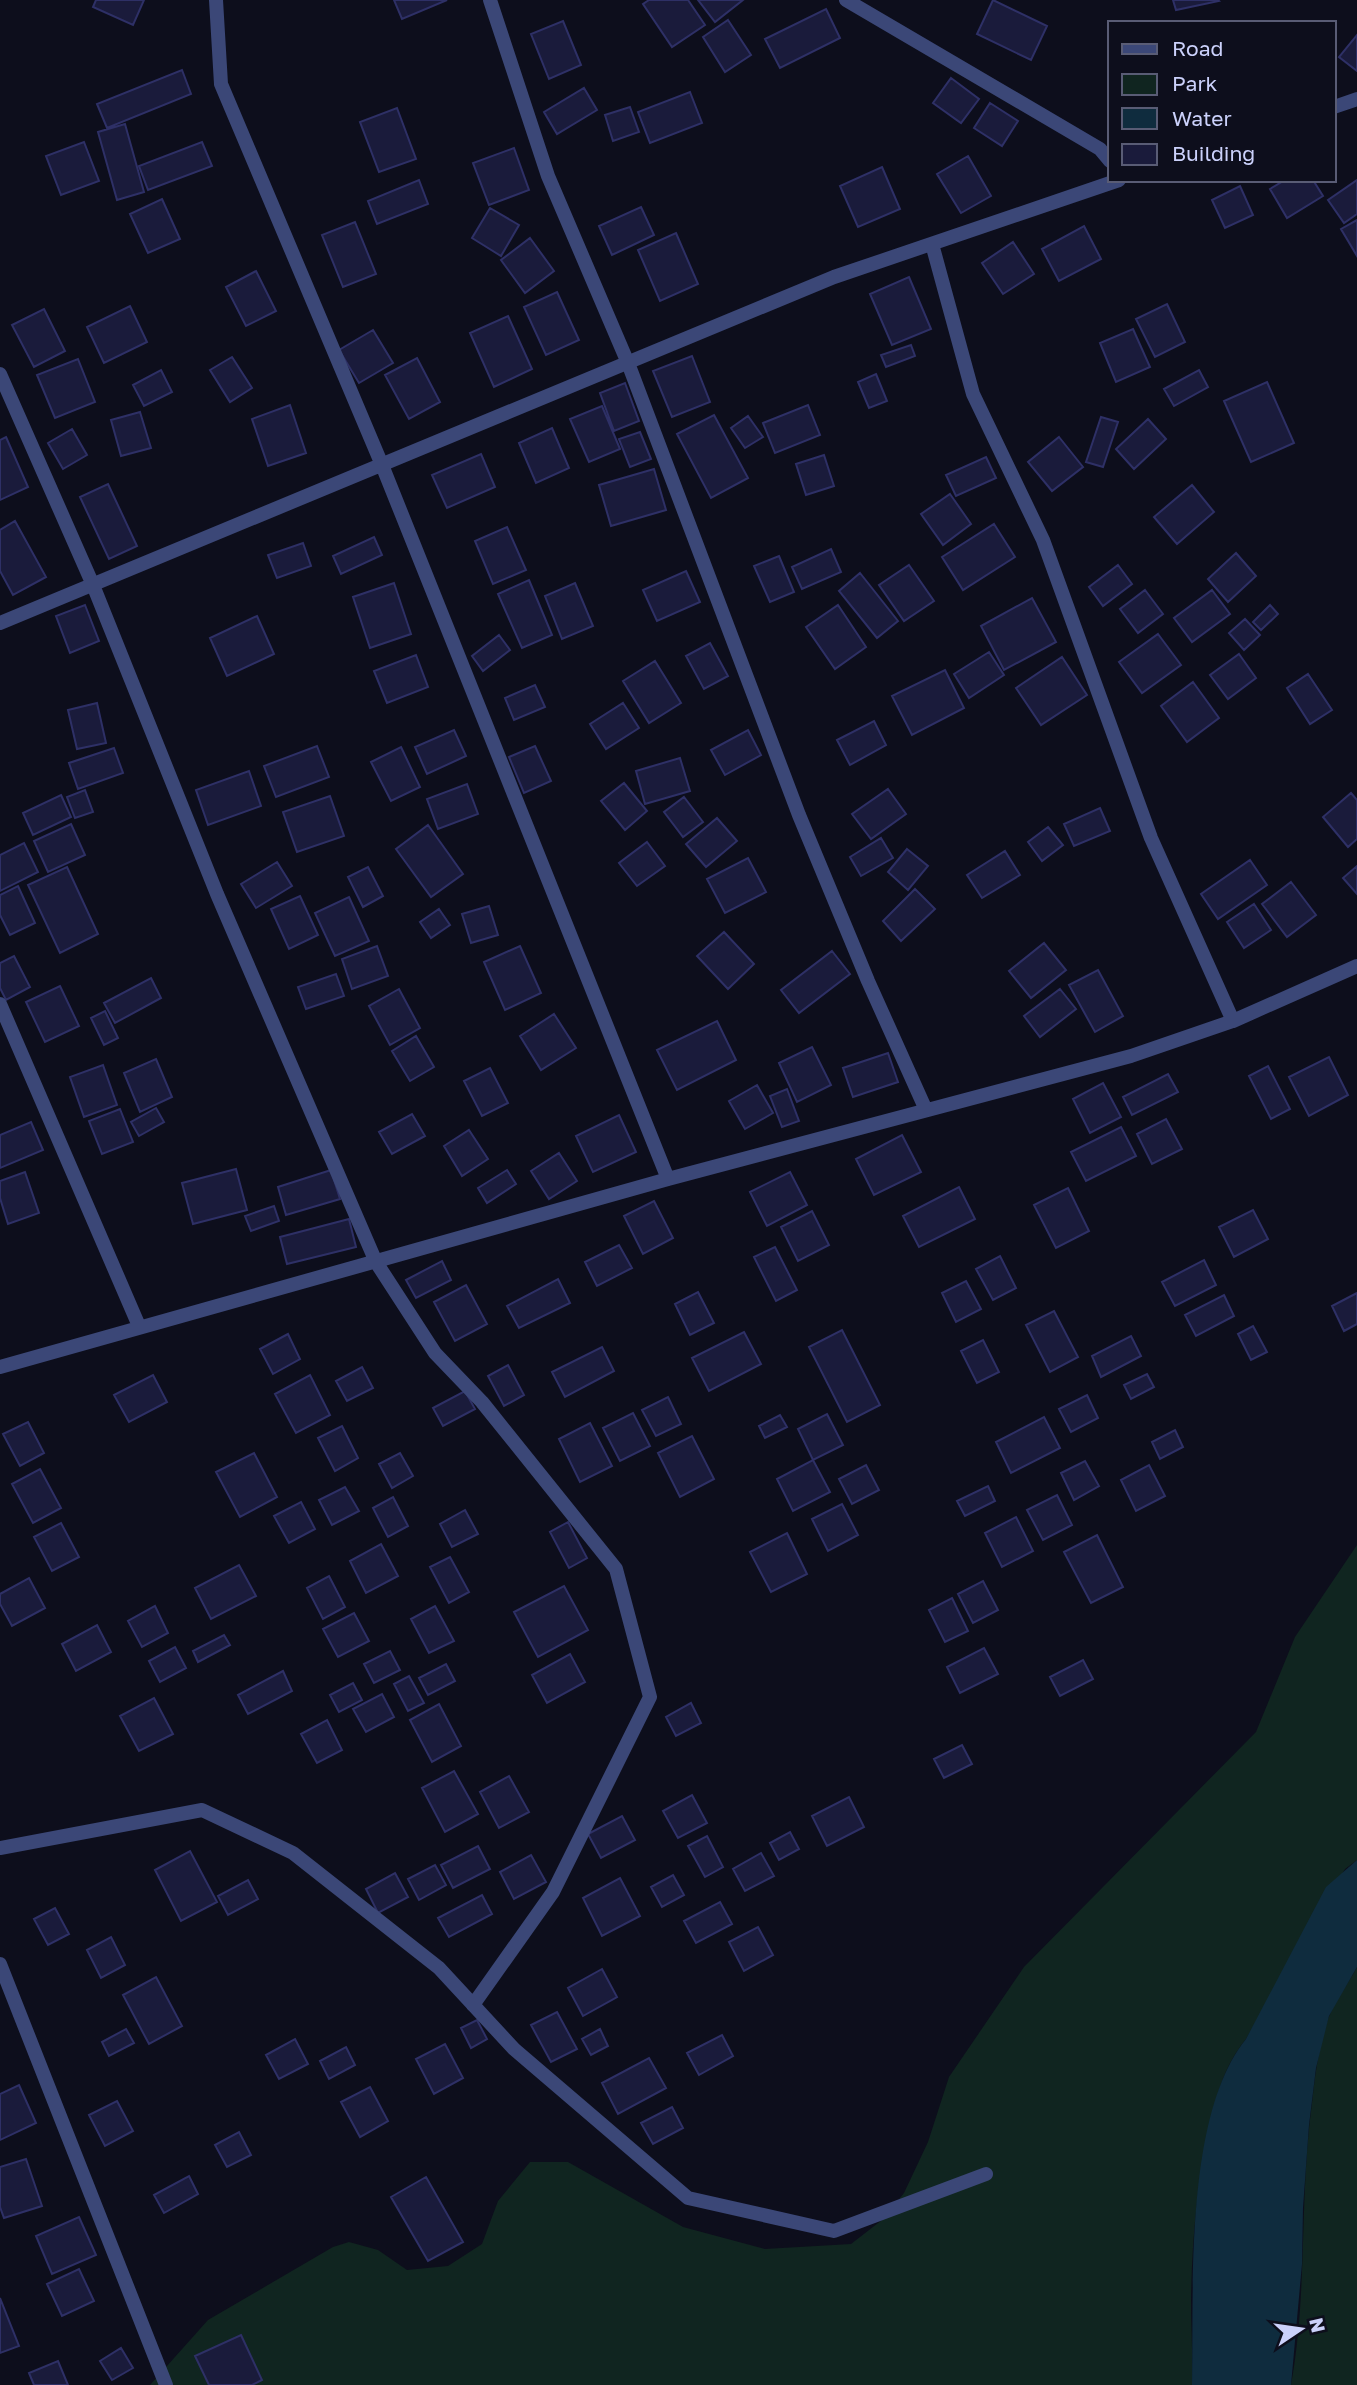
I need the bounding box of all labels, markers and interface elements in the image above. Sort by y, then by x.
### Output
legend [1108,21,1336,182]
text: Road [1172,35,1223,61]
text: Park [1172,70,1218,96]
text: Water [1172,105,1232,131]
text: Building [1172,140,1255,166]
north arrow [1266,2294,1336,2364]
text: N [1305,2315,1331,2335]

